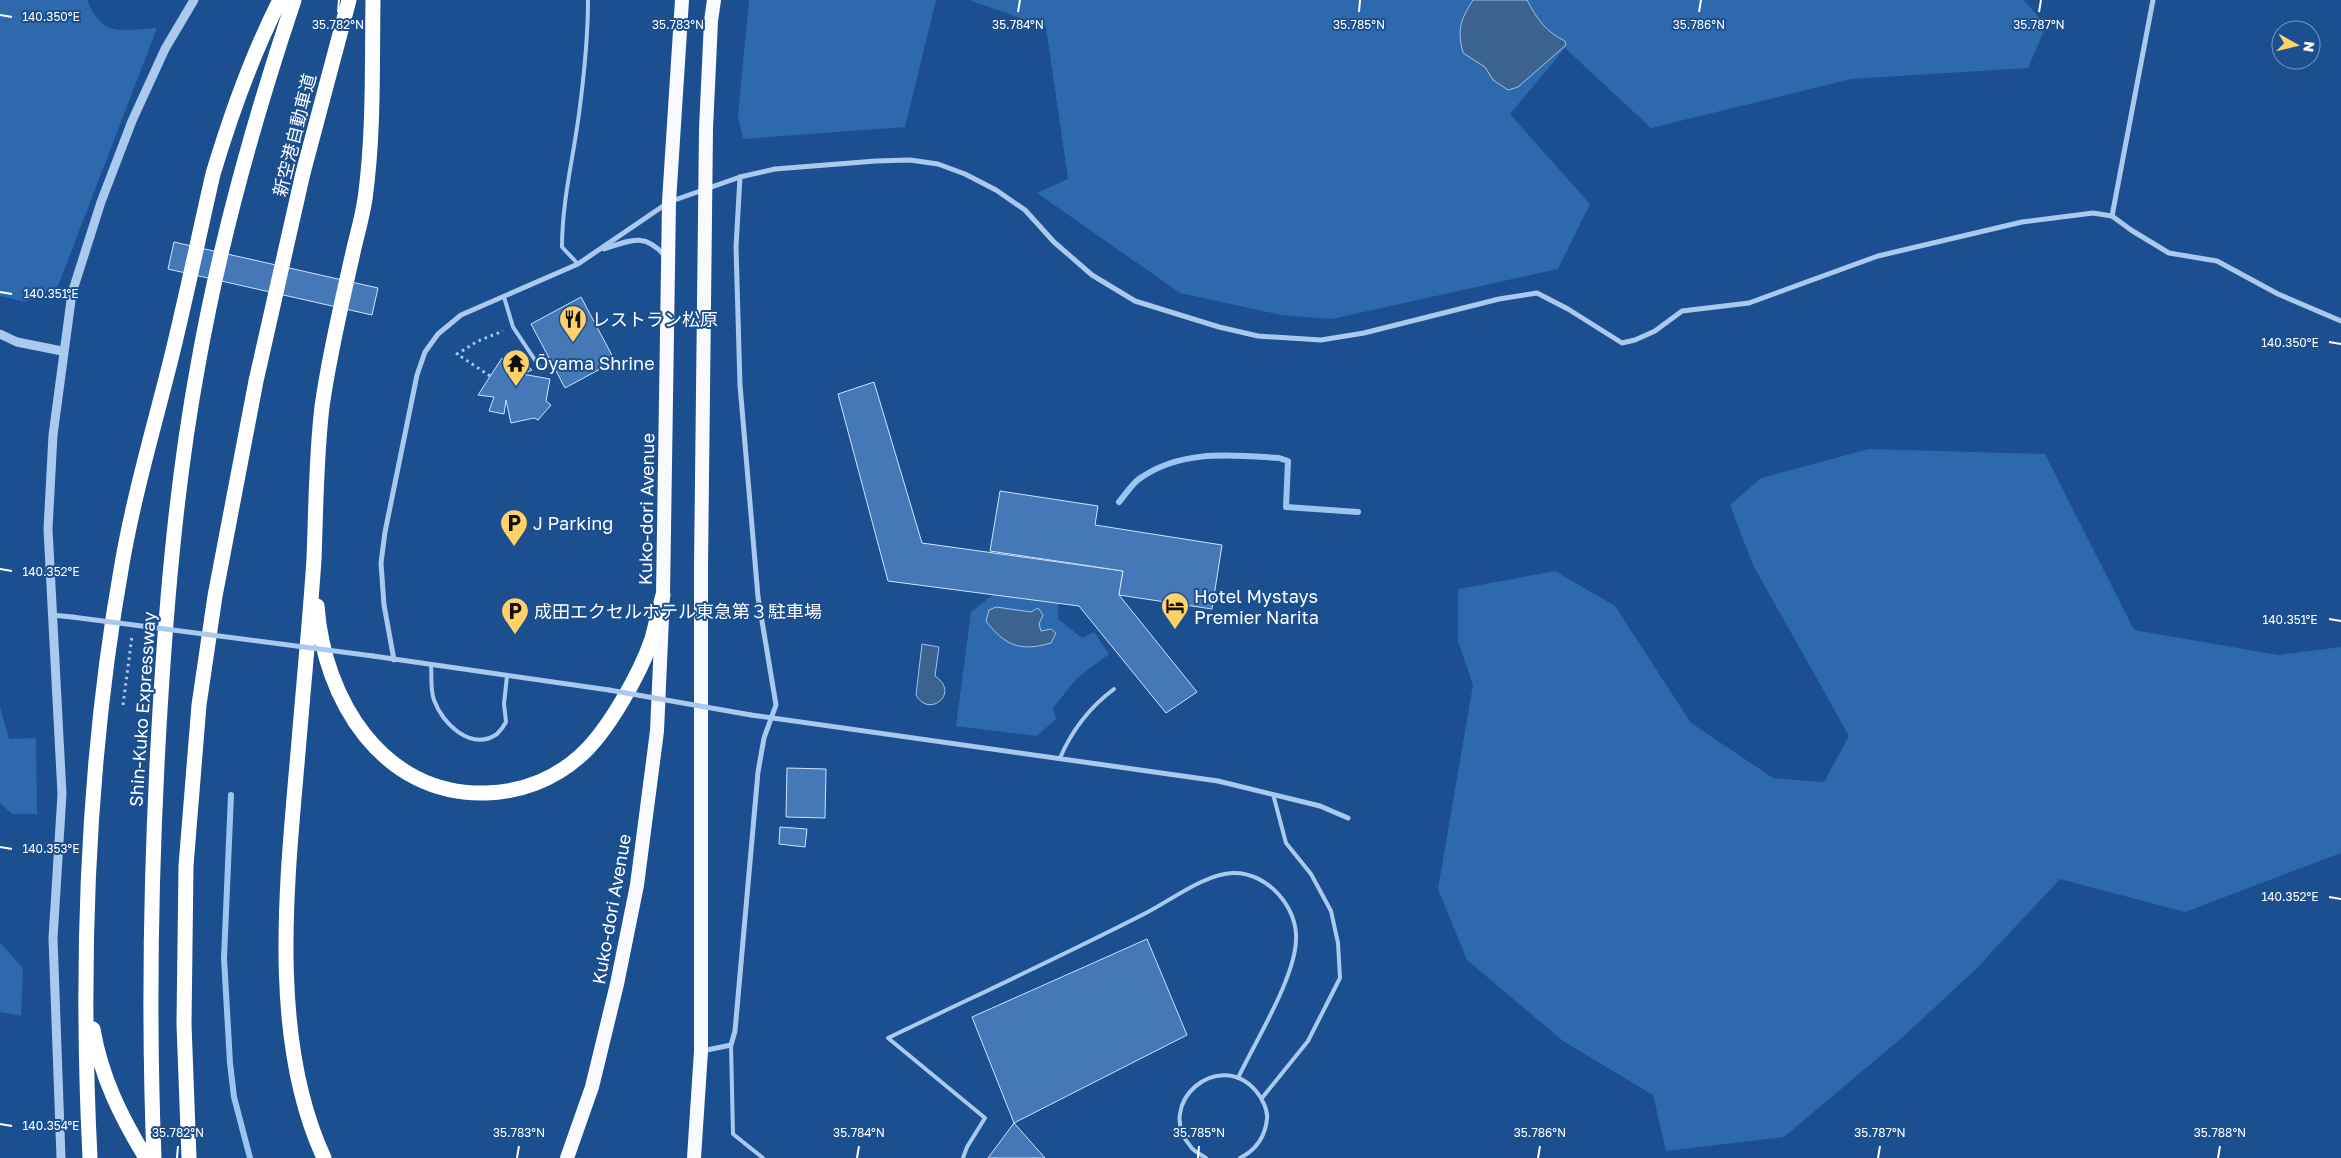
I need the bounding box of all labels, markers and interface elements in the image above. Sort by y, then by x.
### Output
text: 140.350°E [22,9,80,24]
text: 35.782°N [312,17,364,32]
text: 35.783°N [652,17,704,32]
text: 35.784°N [992,17,1044,32]
text: 35.785°N [1333,17,1385,32]
text: 35.786°N [1673,17,1725,32]
text: 35.787°N [2013,17,2065,32]
north arrow [2271,20,2321,70]
text: N [2300,40,2319,53]
street label: 新空港自動車道 [268,71,320,199]
text: 140.351°E [23,286,79,301]
restaurant icon: レストラン松原 [558,304,588,343]
place label: レストラン松原 [592,308,718,330]
text: 140.350°E [2261,335,2319,350]
temple icon: Ōyama Shrine [501,348,531,387]
place label: Ōyama Shrine [535,352,655,374]
street label: Kuko-dori Avenue [634,433,658,585]
parking icon: J Parking [499,508,529,547]
place label: J Parking [533,512,613,534]
text: 140.352°E [22,564,80,579]
place label: Hotel Mystays Premier Narita [1194,585,1319,628]
hotel icon: Hotel Mystays Premier Narita [1160,591,1190,630]
parking icon: 成田エクセルホテル東急第３駐車場 [500,596,530,635]
place label: 成田エクセルホテル東急第３駐車場 [534,600,822,622]
street label: Shin-Kuko Expressway [124,611,160,807]
text: 140.351°E [2262,612,2318,627]
street label: Kuko-dori Avenue [587,832,635,986]
text: 140.353°E [22,841,80,856]
text: 140.352°E [2261,889,2319,904]
text: 140.354°E [23,1118,79,1133]
text: 35.782°N [152,1125,204,1140]
text: 35.783°N [493,1125,545,1140]
text: 35.784°N [833,1125,885,1140]
text: 35.785°N [1173,1125,1225,1140]
text: 35.786°N [1514,1125,1566,1140]
text: 35.787°N [1854,1125,1906,1140]
text: 35.788°N [2194,1125,2246,1140]

